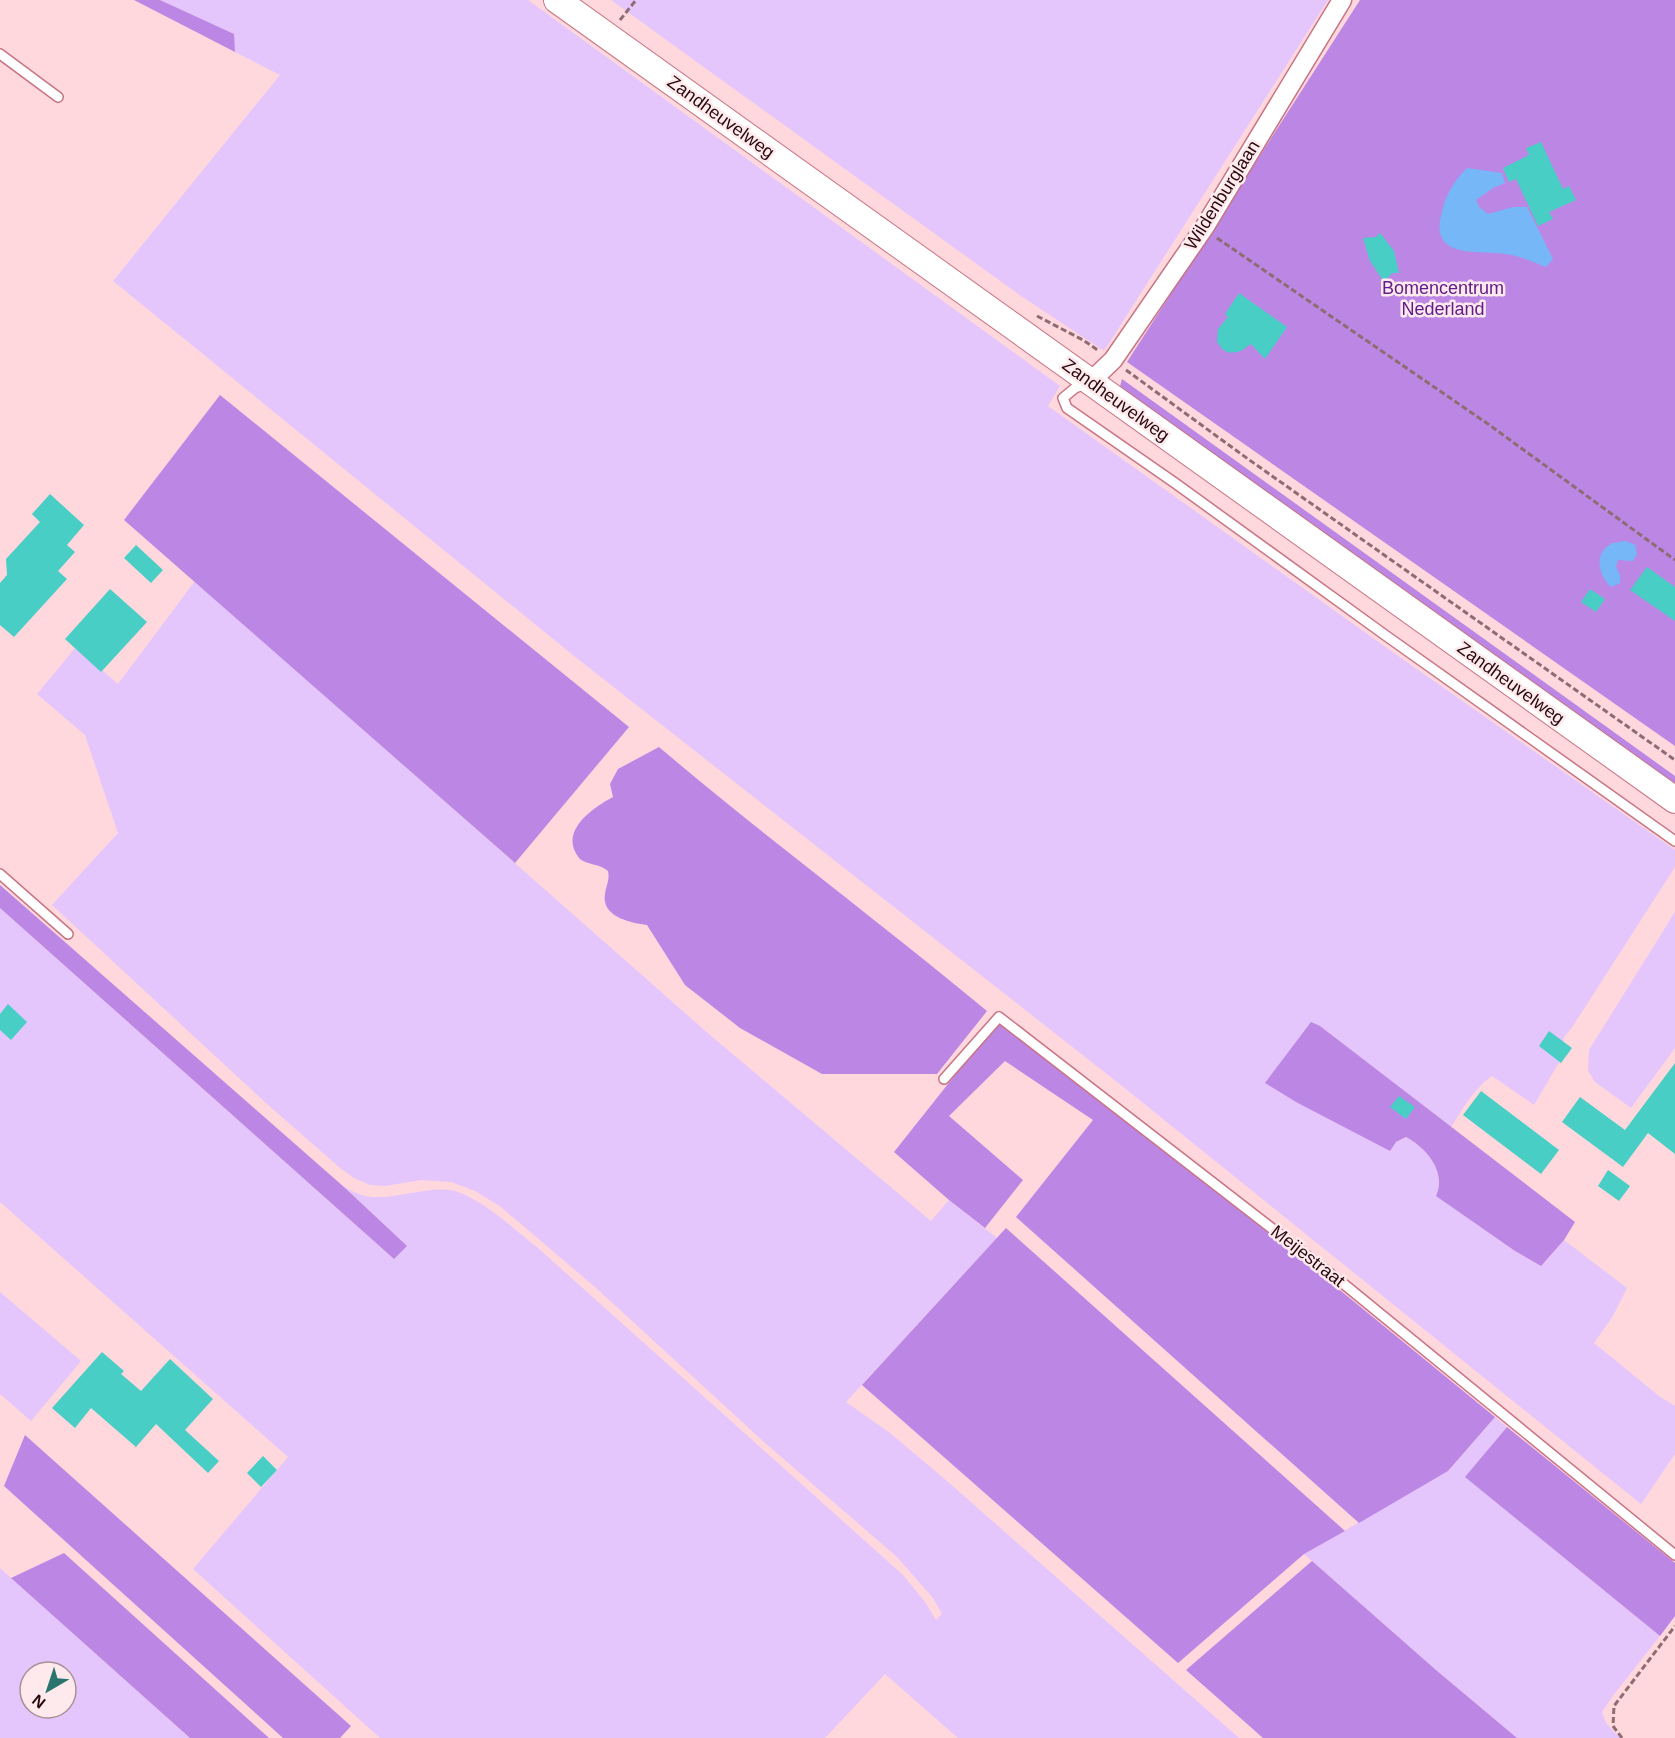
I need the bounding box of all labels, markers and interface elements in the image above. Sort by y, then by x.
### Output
street label: Zandheuvelweg [664,72,778,162]
street label: Wildenburglaan [1180,137,1264,253]
park label: Bomencentrum Nederland [1382,278,1504,319]
street label: Zandheuvelweg [1059,355,1173,445]
street label: Zandheuvelweg [1454,638,1568,728]
street label: Meijestraat [1267,1221,1349,1291]
north arrow [18,1660,78,1720]
text: N [29,1691,49,1712]

